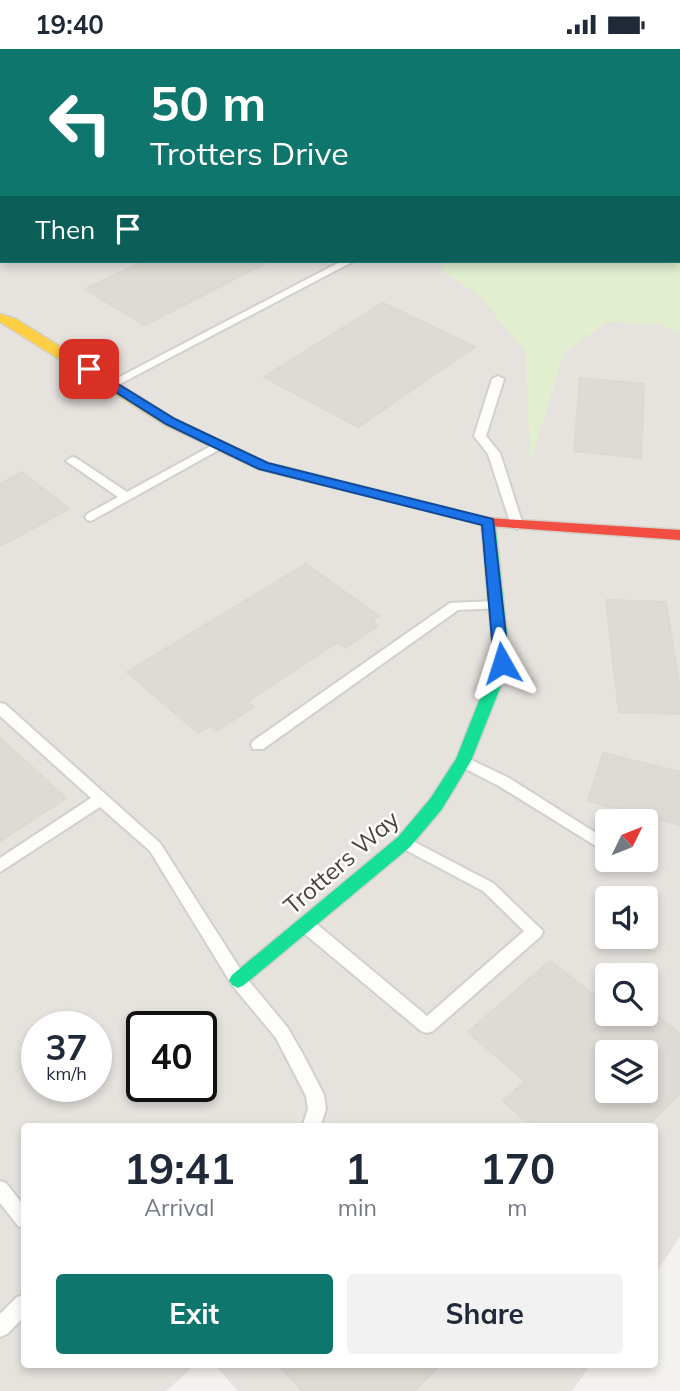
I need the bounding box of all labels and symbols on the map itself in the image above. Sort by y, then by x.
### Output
pin [59,339,119,399]
position arrow [465,626,539,700]
street label: Trotters Way [277,804,405,920]
north arrow [595,809,658,871]
speed limit sign: 40 [126,1011,217,1102]

